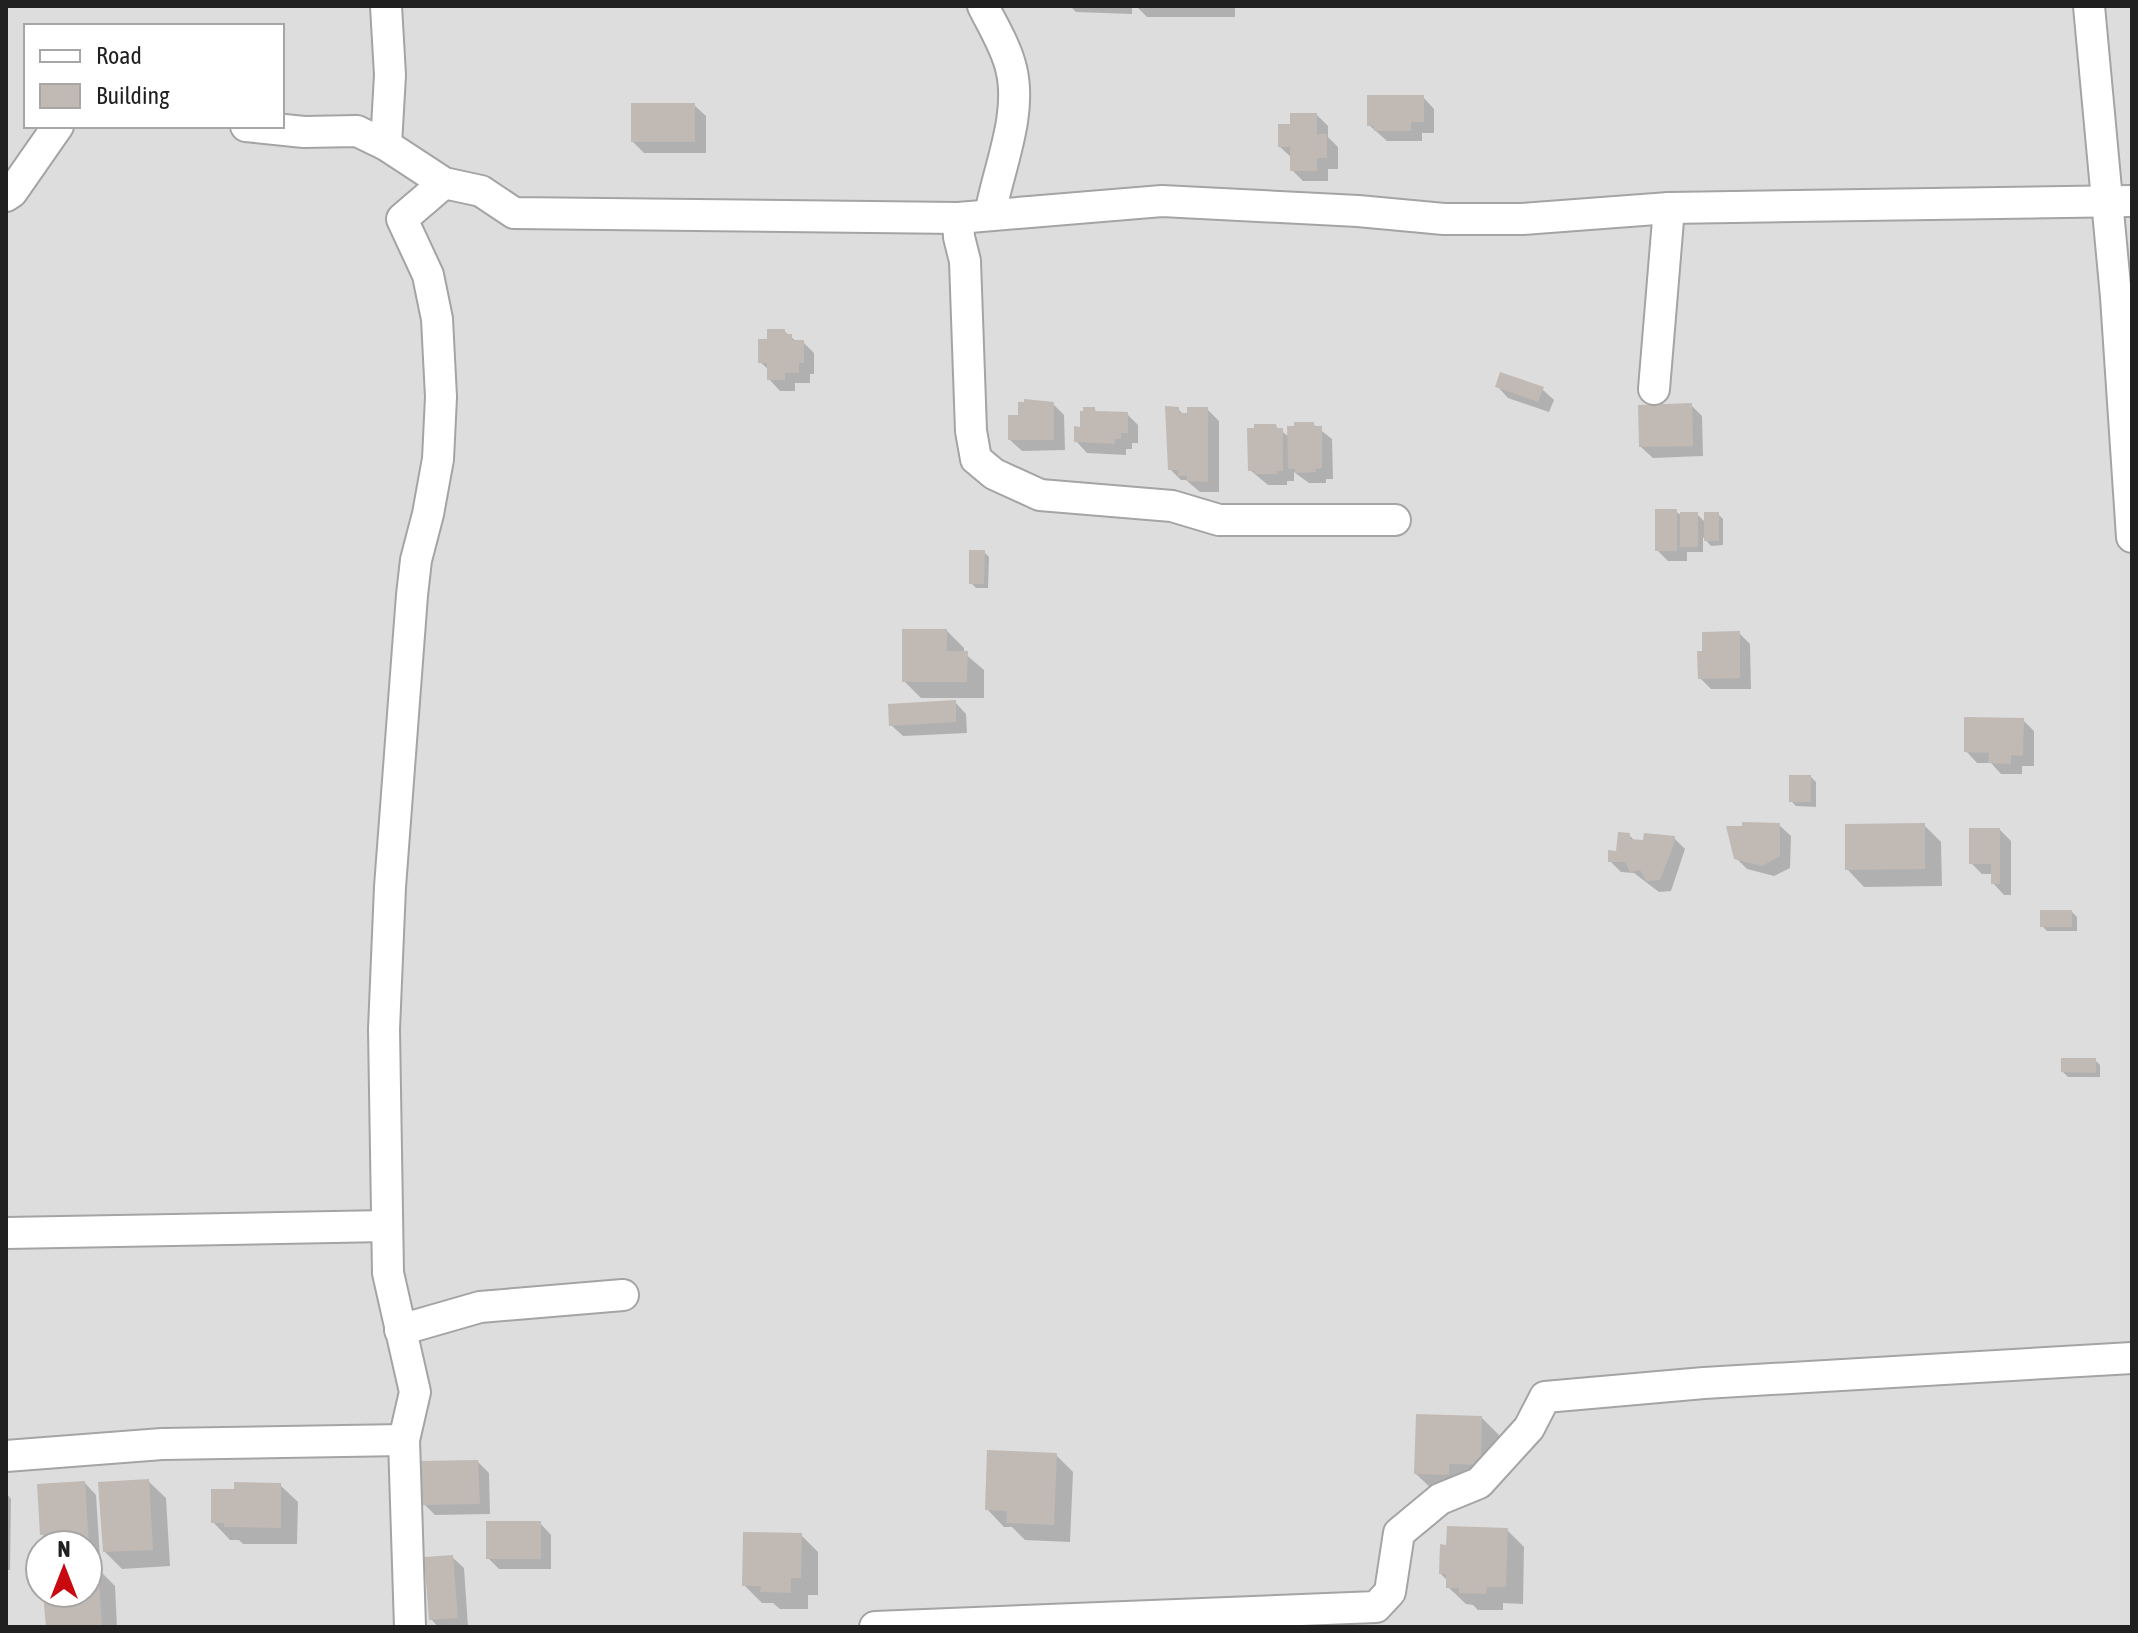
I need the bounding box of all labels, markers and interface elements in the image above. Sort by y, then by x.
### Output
legend [24,24,284,128]
text: Road [96,42,142,69]
text: Building [96,82,170,109]
north arrow [24,1529,104,1609]
text: N [58,1536,70,1562]

